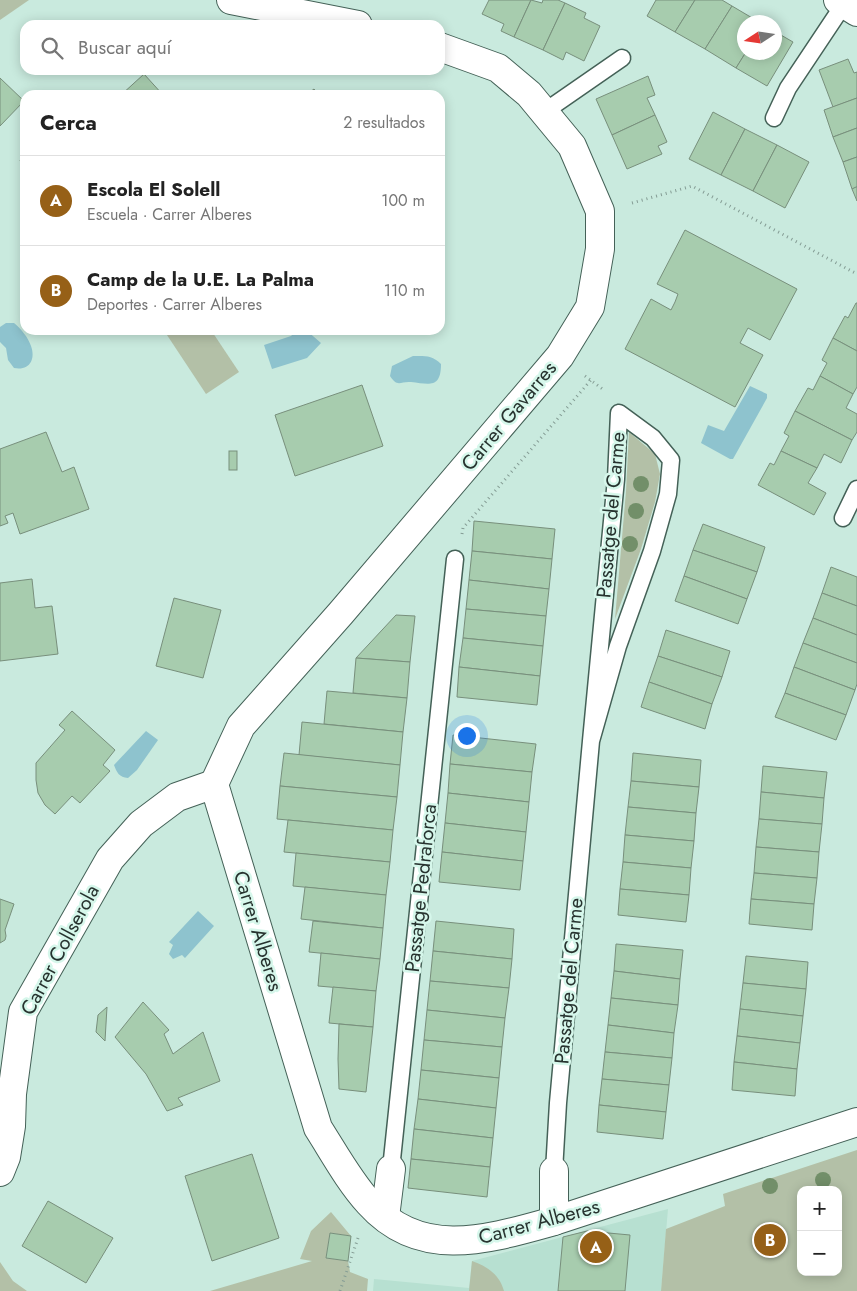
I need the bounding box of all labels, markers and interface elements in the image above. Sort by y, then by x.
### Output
north arrow [737,15,782,60]
search box [20,20,445,75]
icon: search [38,34,66,62]
text: Buscar aquí [78,34,172,61]
text: Cerca [40,108,97,138]
text: 2 resultados [343,111,425,134]
text: Escola El Solell [87,176,220,203]
text: A [50,189,62,212]
text: 100 m [381,189,425,212]
text: Escuela · Carrer Alberes [87,203,252,226]
text: Camp de la U.E. La Palma [87,266,314,293]
text: B [51,279,61,302]
text: 110 m [384,279,425,302]
text: Deportes · Carrer Alberes [87,293,262,316]
street label: Carrer Gavarres [454,355,564,477]
street label: Passatge del Carme [589,431,633,599]
your location [454,723,480,749]
street label: Passatge Pedraforca [398,802,444,974]
street label: Carrer Alberes [226,867,290,995]
street label: Carrer Collserola [13,880,107,1020]
street label: Passatge del Carme [547,897,591,1065]
map controls [797,1186,842,1276]
button: + [797,1186,842,1231]
street label: Carrer Alberes [476,1194,602,1250]
pin: B [754,1221,786,1259]
pin: A [580,1228,612,1266]
button: − [797,1231,842,1276]

